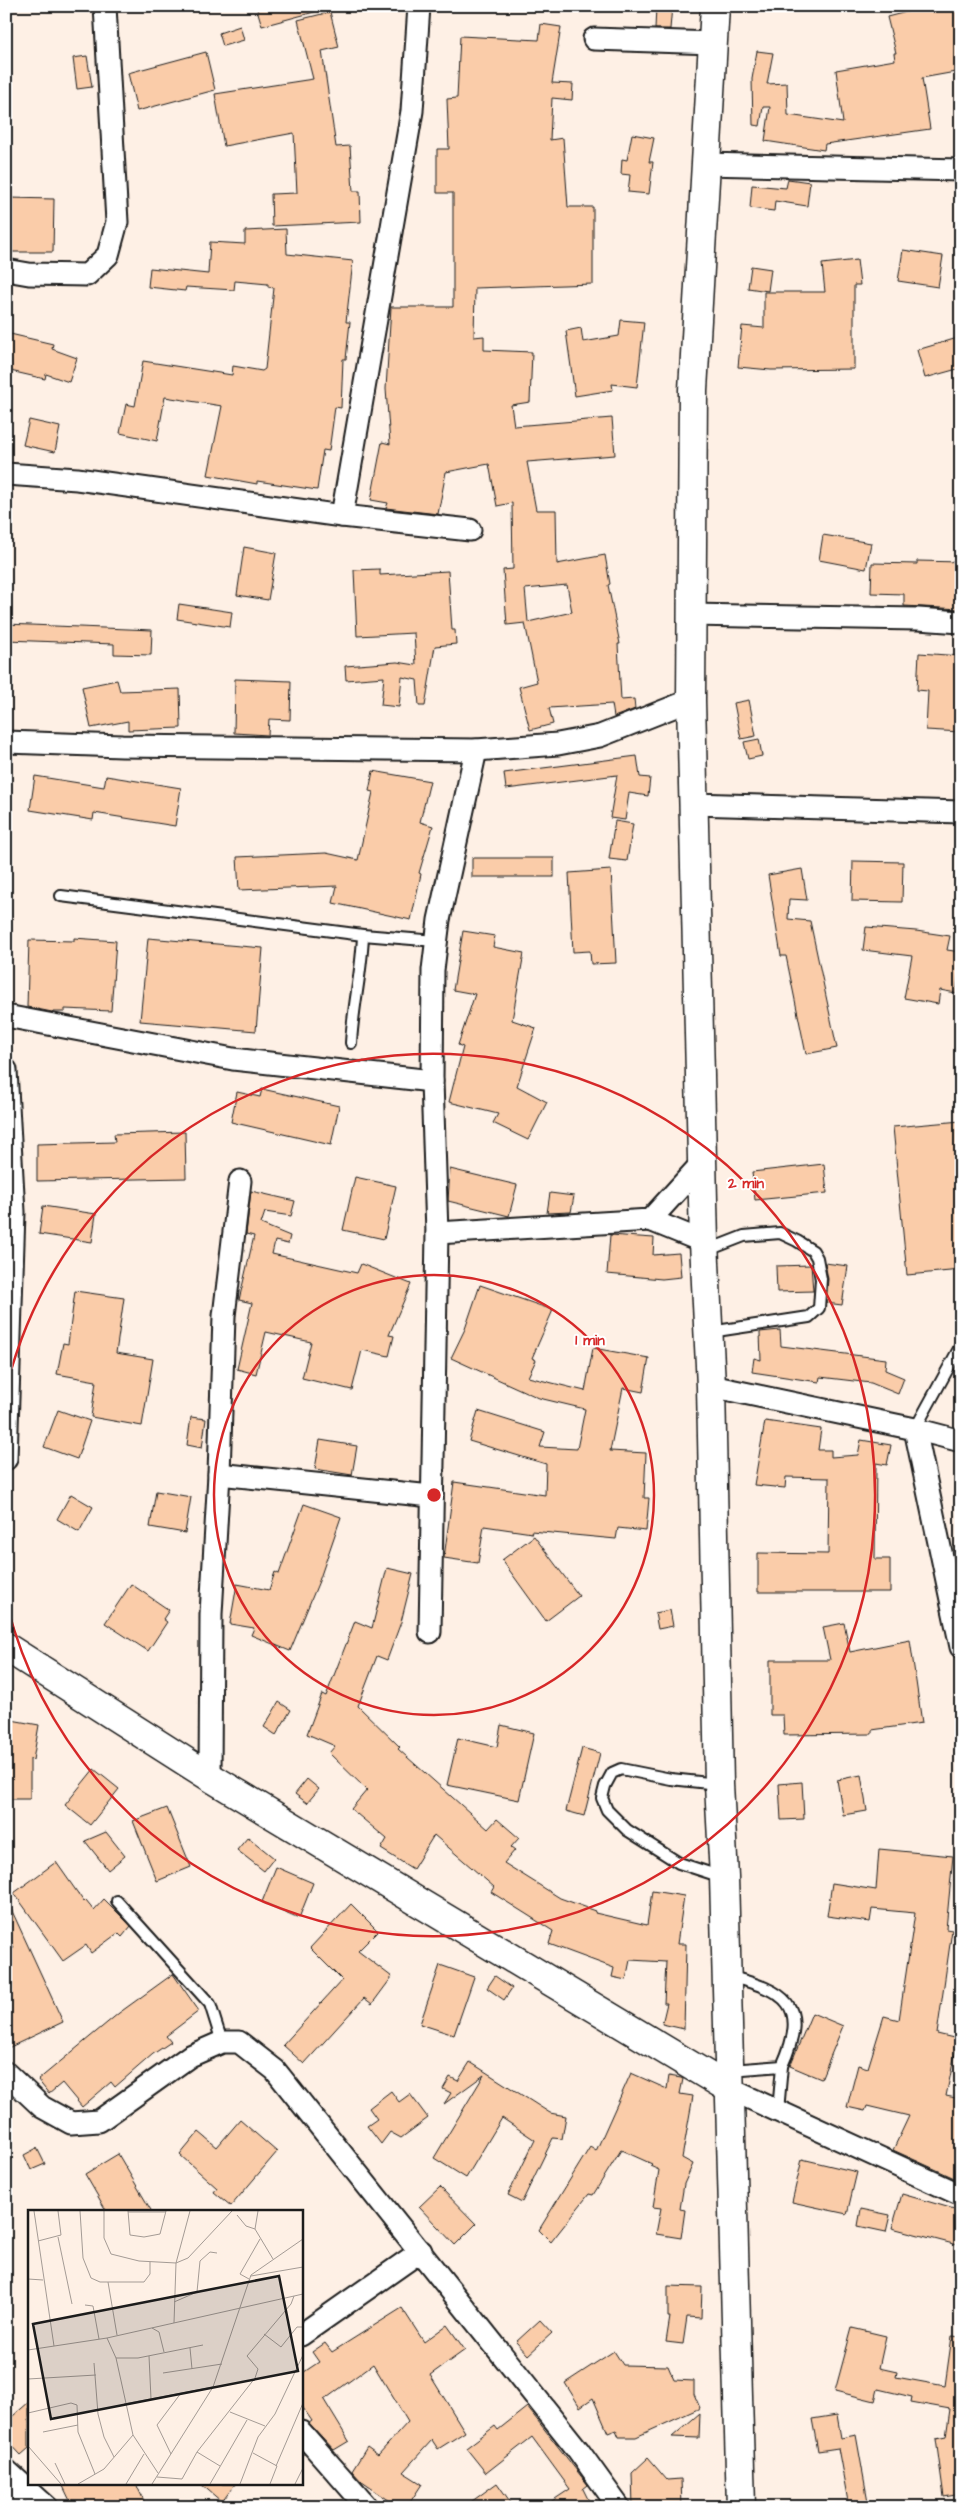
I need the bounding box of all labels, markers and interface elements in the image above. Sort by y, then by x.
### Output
text: 2 min [727,1173,765,1194]
text: 1 min [575,1330,605,1351]
centre of rings [425,1486,443,1504]
inset map [28,2210,302,2486]

